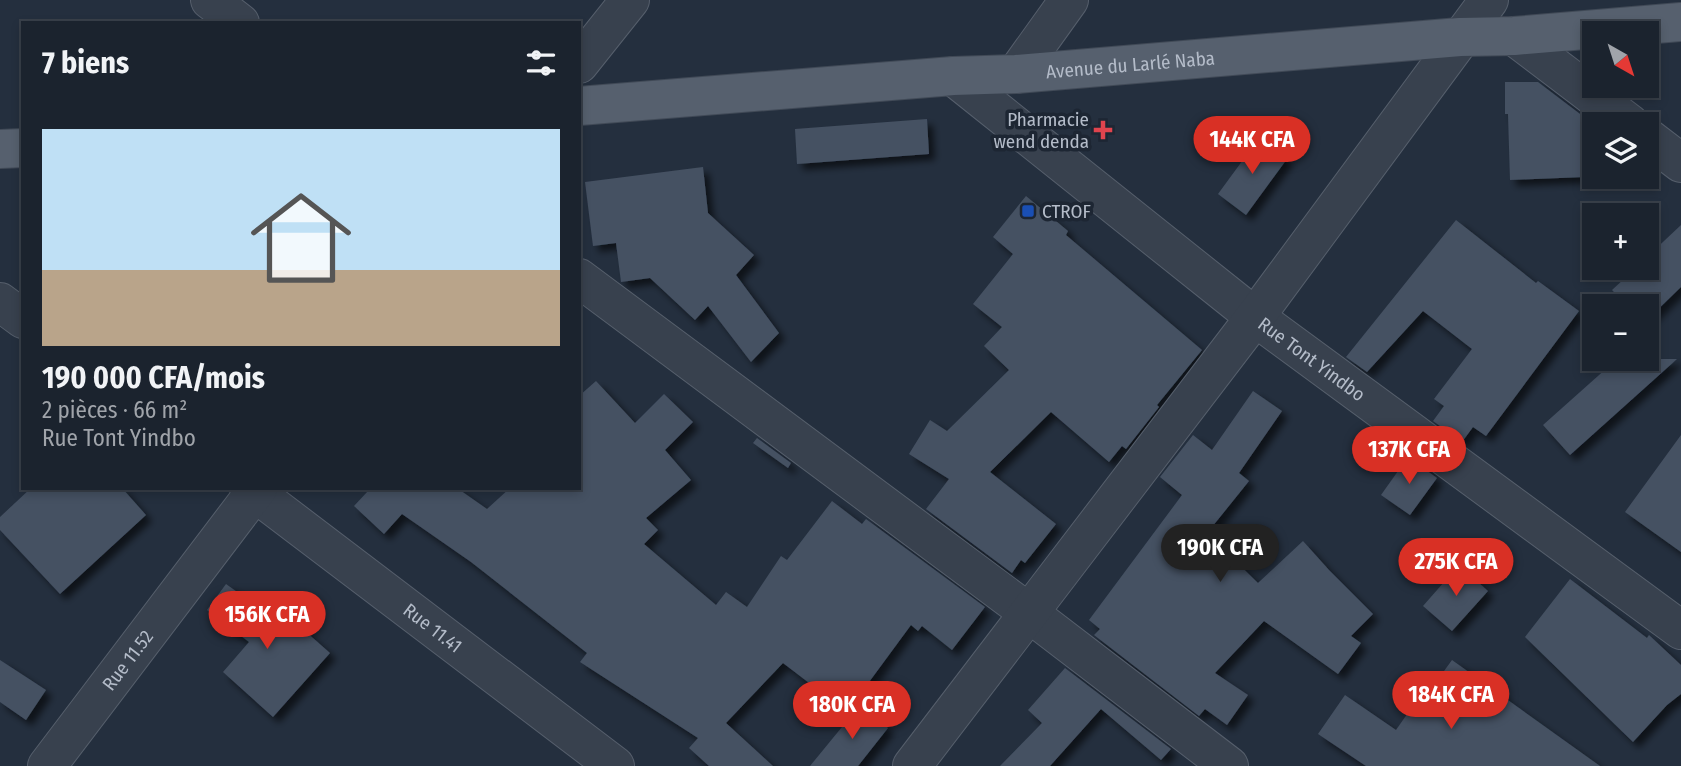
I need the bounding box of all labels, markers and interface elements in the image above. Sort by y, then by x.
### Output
north arrow [1582,21,1659,98]
map controls [1582,21,1659,371]
icon: filters [522,44,560,82]
text: 7 biens [42,45,129,81]
street label: Avenue du Larlé Naba [1045,46,1216,83]
place label: Pharmacie wend denda [993,108,1089,153]
button: layers [1582,112,1659,189]
pin: 144K CFA [1180,116,1324,176]
marker: Pharmacie wend denda [1095,122,1111,138]
text: 144K CFA [1209,125,1295,153]
icon: home [238,175,364,301]
place label: CTROF [1042,200,1091,223]
marker: CTROF [1020,203,1036,219]
button: + [1582,203,1659,280]
button: − [1582,294,1659,371]
street label: Rue Tont Yindbo [1254,312,1370,406]
text: 190 000 CFA/mois [42,360,265,396]
text: 2 pièces · 66 m² [42,396,187,424]
text: Rue Tont Yindbo [42,424,196,452]
pin: 137K CFA [1337,426,1481,486]
text: 137K CFA [1368,435,1450,463]
pin: 190K CFA [1148,524,1292,584]
text: 190K CFA [1177,533,1263,561]
pin: 275K CFA [1384,538,1528,598]
text: 275K CFA [1414,547,1498,575]
pin: 156K CFA [195,592,339,651]
street label: Rue 11.41 [399,598,467,658]
text: 156K CFA [225,600,309,628]
street label: Rue 11.52 [98,626,158,695]
pin: 184K CFA [1379,672,1523,731]
text: 184K CFA [1408,680,1494,708]
pin: 180K CFA [780,682,924,741]
text: 180K CFA [809,690,895,718]

